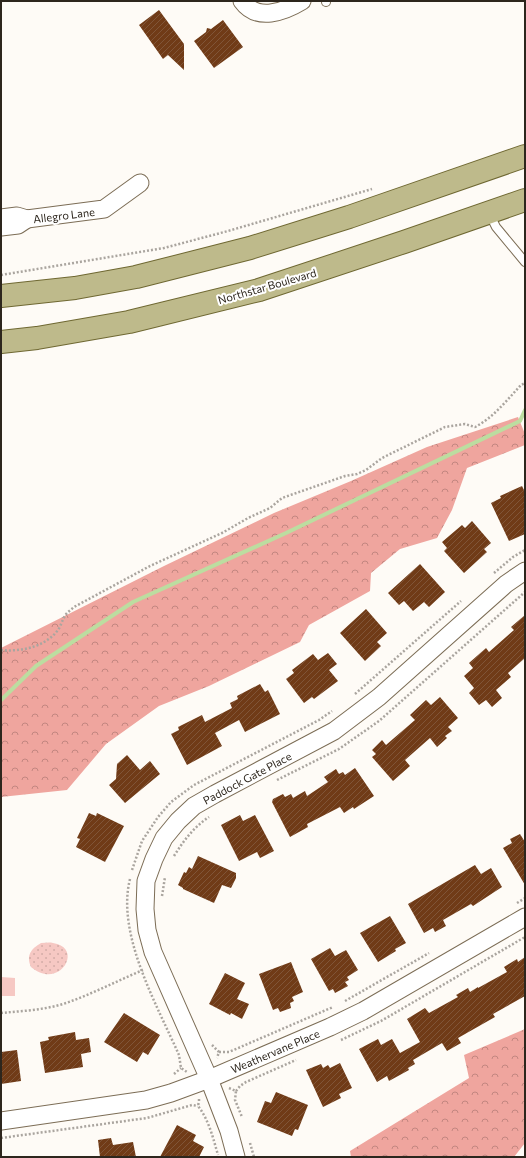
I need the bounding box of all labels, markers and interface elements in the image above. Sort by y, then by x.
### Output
street label: Allegro Lane [32,205,96,225]
street label: Northstar Boulevard [216,266,318,306]
street label: Paddock Gate Place [201,749,294,807]
street label: Weathervane Place [229,1026,322,1076]

